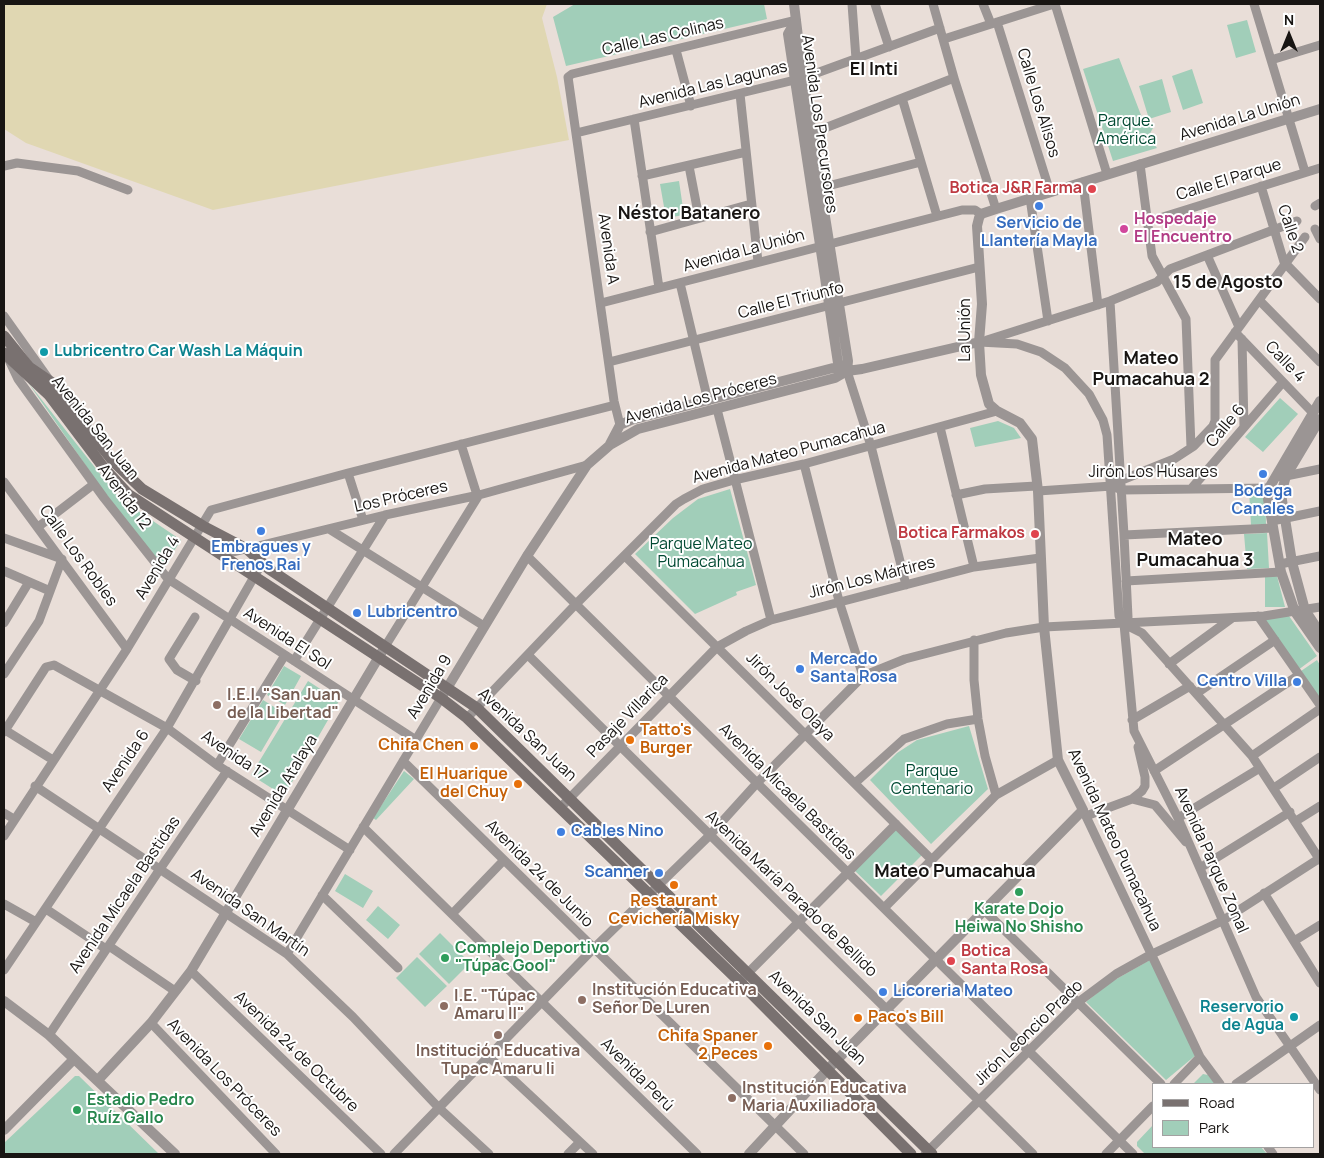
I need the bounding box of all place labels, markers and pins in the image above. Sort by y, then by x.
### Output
place label: Botica J&R Farma [949,179,1082,199]
marker: Botica J&R Farma [1086,183,1098,195]
marker: Servicio de Llantería Mayla [1033,200,1045,212]
place label: Hospedaje El Encuentro [1134,210,1232,248]
place label: Servicio de Llantería Mayla [981,214,1097,252]
marker: Hospedaje El Encuentro [1118,223,1130,235]
place label: Lubricentro Car Wash La Máquin [54,342,303,362]
marker: Lubricentro Car Wash La Máquin [38,346,50,358]
marker: Bodega Canales [1257,468,1269,480]
place label: Bodega Canales [1231,482,1295,520]
place label: Botica Farmakos [898,524,1025,544]
marker: Embragues y Frenos Rai [255,525,267,537]
marker: Botica Farmakos [1029,528,1041,540]
place label: Embragues y Frenos Rai [211,538,311,576]
place label: Lubricentro [367,603,458,623]
marker: Lubricentro [351,607,363,619]
place label: Mercado Santa Rosa [810,650,897,688]
marker: Mercado Santa Rosa [794,663,806,675]
place label: Centro Villa [1197,672,1287,692]
marker: Centro Villa [1291,676,1303,688]
place label: I.E.I. "San Juan de la Libertad" [227,686,341,724]
marker: I.E.I. "San Juan de la Libertad" [211,699,223,711]
place label: Tatto's Burger [640,721,692,759]
marker: Tatto's Burger [624,734,636,746]
place label: Chifa Chen [378,736,464,756]
marker: Chifa Chen [468,740,480,752]
place label: El Huarique del Chuy [420,765,508,803]
marker: El Huarique del Chuy [512,778,524,790]
place label: Cables Nino [571,822,664,842]
marker: Cables Nino [555,826,567,838]
place label: Scanner [584,863,649,883]
marker: Scanner [653,867,665,879]
marker: Restaurant Cevichería Misky [668,879,680,891]
marker: Karate Dojo Heiwa No Shisho [1013,886,1025,898]
place label: Restaurant Cevichería Misky [609,892,739,930]
place label: Karate Dojo Heiwa No Shisho [955,900,1083,938]
place label: Complejo Deportivo "Túpac Gool" [455,939,609,977]
place label: Botica Santa Rosa [961,942,1048,980]
marker: Complejo Deportivo "Túpac Gool" [439,952,451,964]
marker: Botica Santa Rosa [945,955,957,967]
place label: Institución Educativa Señor De Luren [592,981,757,1019]
place label: Licoreria Mateo [893,982,1013,1002]
marker: Licoreria Mateo [877,986,889,998]
place label: I.E. "Túpac Amaru II" [454,987,535,1025]
marker: Institución Educativa Señor De Luren [576,994,588,1006]
place label: Reservorio de Agua [1200,998,1284,1036]
marker: I.E. "Túpac Amaru II" [438,1000,450,1012]
place label: Paco's Bill [868,1008,944,1028]
marker: Reservorio de Agua [1288,1011,1300,1023]
marker: Paco's Bill [852,1012,864,1024]
place label: Chifa Spaner 2 Peces [658,1027,758,1065]
marker: Institución Educativa Tupac Amaru Ii [492,1029,504,1041]
marker: Chifa Spaner 2 Peces [762,1040,774,1052]
place label: Institución Educativa Tupac Amaru Ii [416,1042,580,1080]
place label: Institución Educativa Maria Auxiliadora [742,1079,907,1117]
place label: Estadio Pedro Ruíz Gallo [87,1091,194,1129]
marker: Institución Educativa Maria Auxiliadora [726,1092,738,1104]
marker: Estadio Pedro Ruíz Gallo [71,1104,83,1116]

